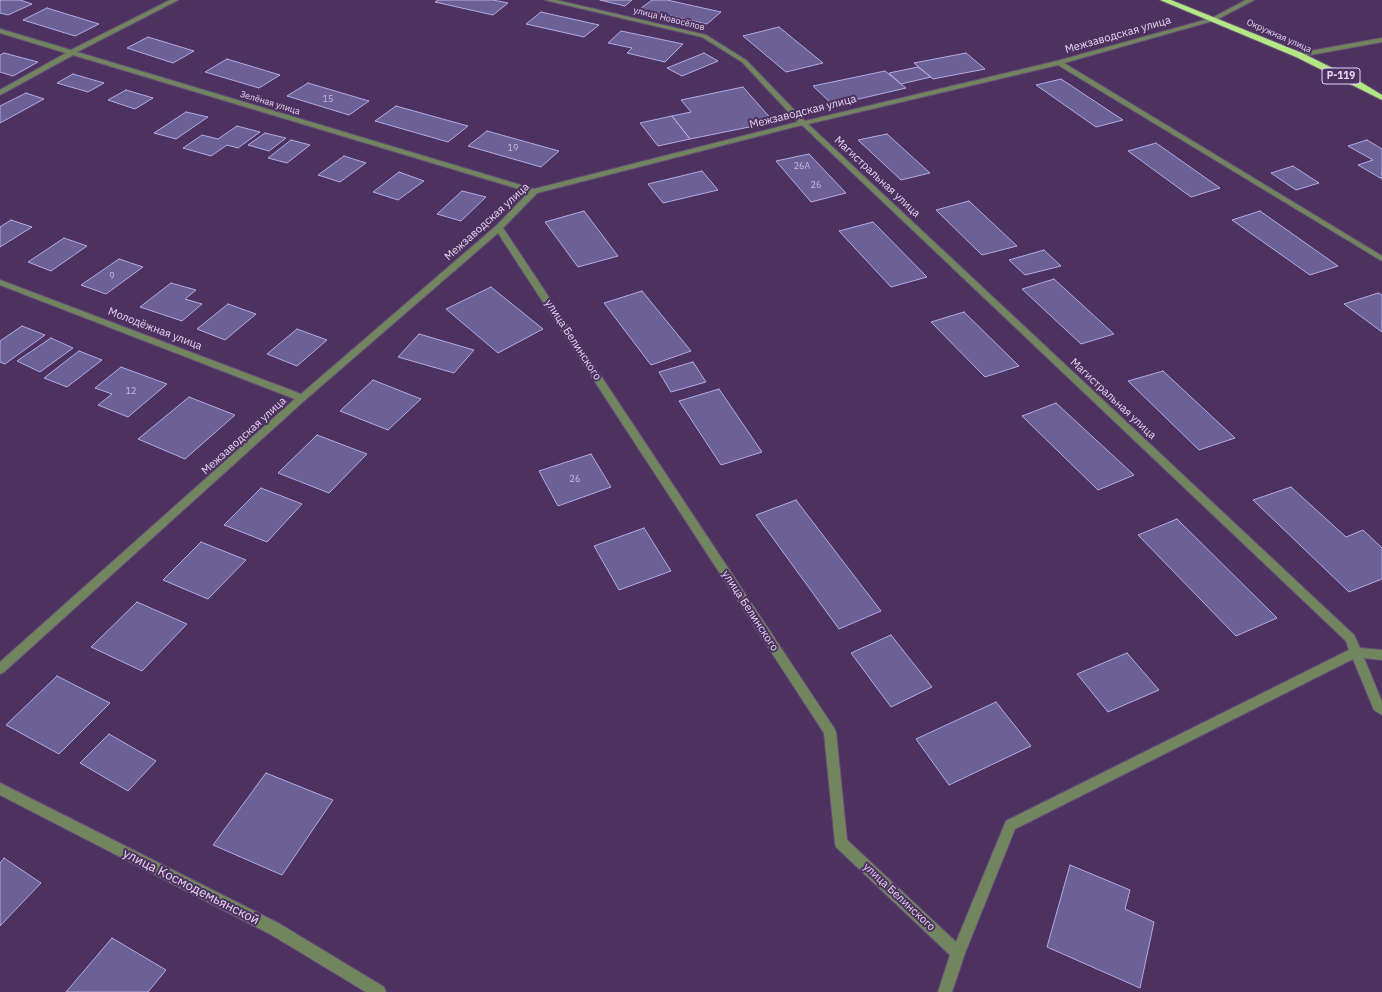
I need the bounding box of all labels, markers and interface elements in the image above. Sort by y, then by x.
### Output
street label: улица Новосёлов [632,5,706,33]
street label: Межзаводская улица [1063,14,1173,56]
street label: Окружная улица [1245,17,1313,55]
road number: Р-119 [1322,68,1360,84]
street label: Зелёная улица [239,89,301,117]
street label: Межзаводская улица [748,92,858,132]
house number: 15 [323,94,333,104]
street label: Магистральная улица [831,134,923,220]
house number: 19 [508,143,518,153]
house number: 26А [794,161,810,171]
street label: Межзаводская улица [442,180,532,264]
house number: 26 [811,180,821,190]
house number: 9 [109,271,115,281]
street label: улица Белинского [542,297,604,383]
street label: Молодёжная улица [106,305,204,353]
street label: Магистральная улица [1067,356,1159,442]
house number: 12 [126,386,136,396]
street label: Межзаводская улица [199,394,289,478]
house number: 26 [570,474,580,484]
street label: улица Белинского [719,568,781,654]
street label: улица Космодемьянской [120,846,262,928]
street label: улица Белинского [860,860,938,934]

